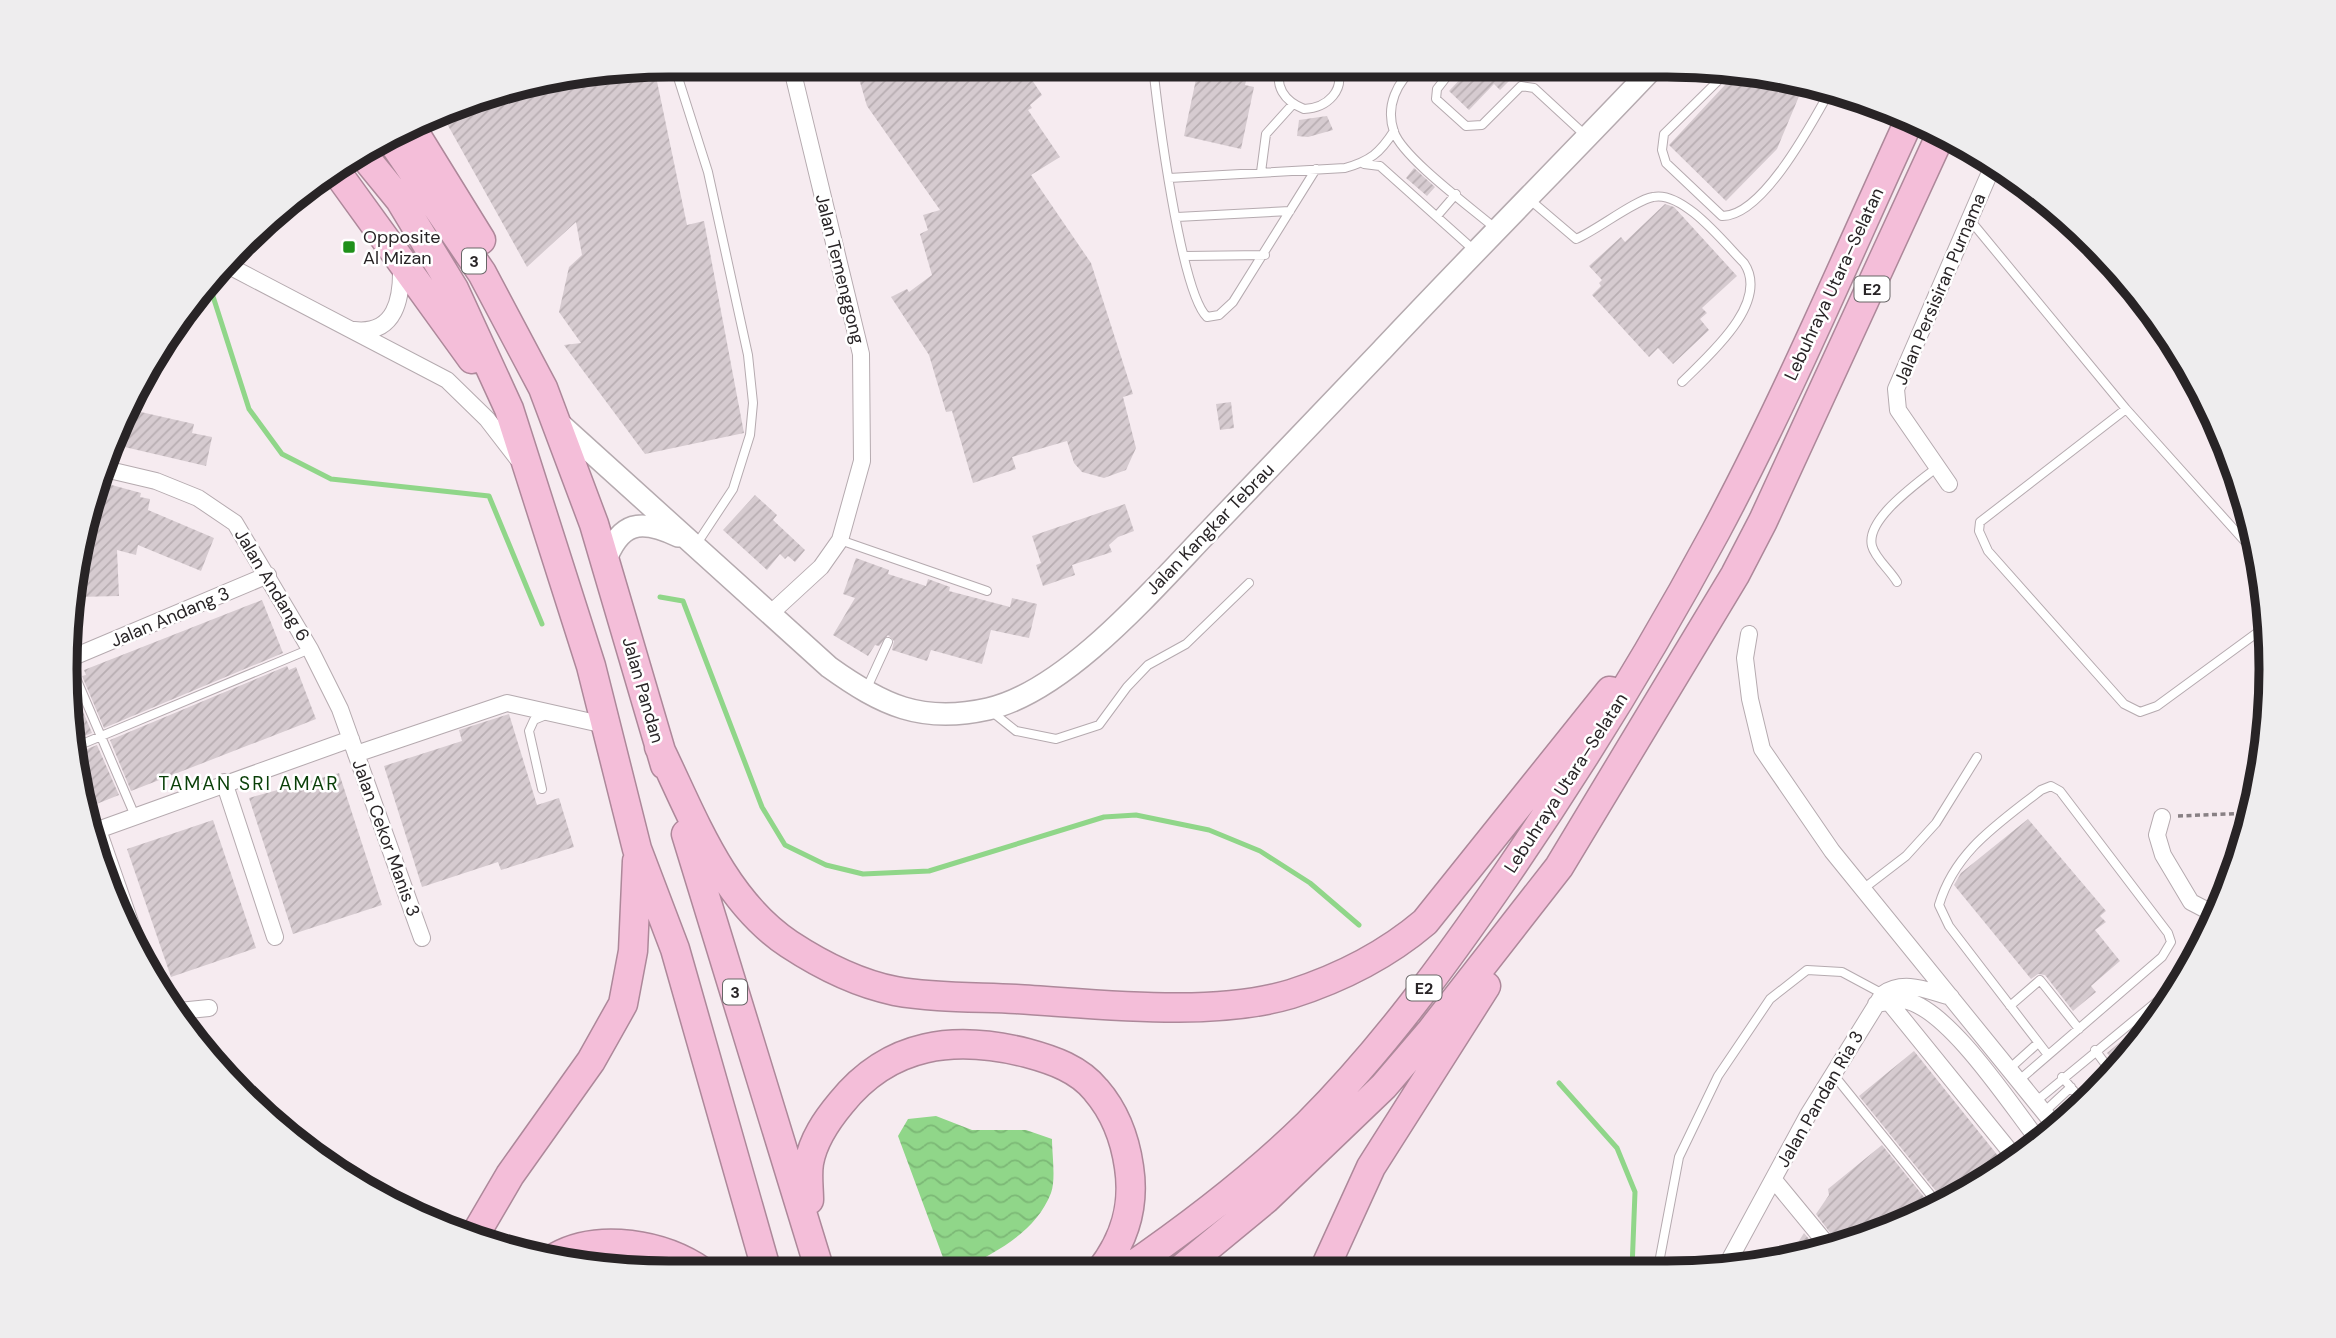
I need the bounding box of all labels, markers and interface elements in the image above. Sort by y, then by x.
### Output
street label: Lebuhraya Utara–Selatan [1779,184,1889,384]
street label: Jalan Persisiran Purnama [1889,189,1991,389]
street label: Jalan Temenggong [810,191,870,347]
place label: Opposite Al Mizan [363,225,441,270]
marker: Opposite Al Mizan [341,239,357,255]
road number: 3 [462,248,486,274]
road number: E2 [1854,276,1890,302]
street label: Jalan Kangkar Tebrau [1141,458,1279,600]
street label: Jalan Andang 6 [229,524,315,646]
street label: Jalan Andang 3 [107,581,233,653]
street label: Jalan Pandan [616,634,670,746]
street label: Lebuhraya Utara–Selatan [1499,688,1633,878]
street label: Jalan Cekor Manis 3 [346,756,426,920]
district label: TAMAN SRI AMAR [159,771,339,796]
road number: E2 [1406,976,1442,1000]
road number: 3 [723,980,747,1004]
street label: Jalan Pandan Ria 3 [1771,1026,1869,1172]

